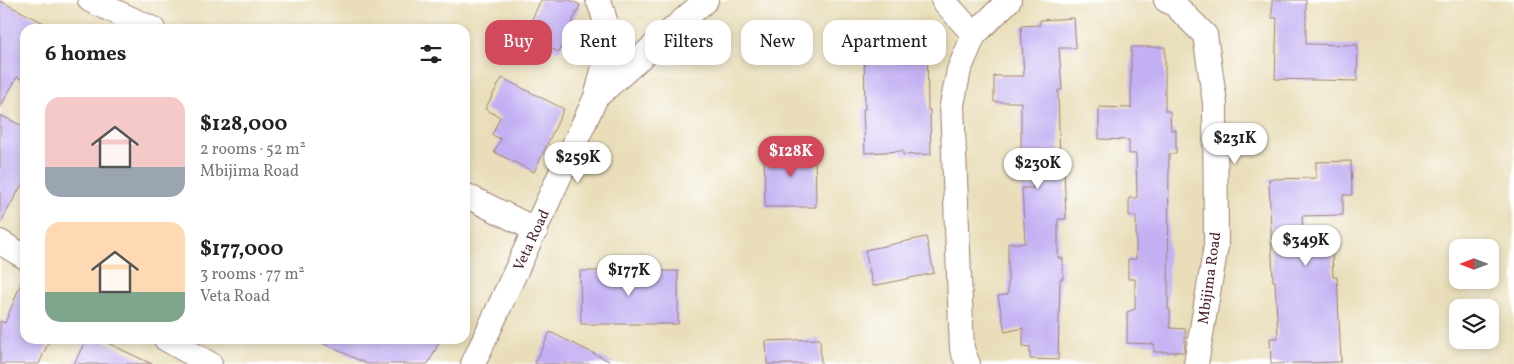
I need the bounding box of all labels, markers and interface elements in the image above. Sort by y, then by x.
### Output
chip: Buy [485,20,552,65]
chip: Rent [562,20,635,65]
chip: Filters [645,20,731,65]
chip: New [741,20,813,65]
chip: Apartment [823,20,946,65]
text: 6 homes [45,40,126,69]
icon: filters [417,40,445,68]
text: $128,000 [200,110,287,139]
icon: home [85,117,145,177]
pin: $231K [1200,122,1270,165]
text: $231K [1213,128,1257,150]
pin: $128K [756,136,826,178]
text: 2 rooms · 52 m² [200,139,306,161]
text: $128K [769,141,813,163]
pin: $259K [543,142,613,184]
text: $259K [555,147,601,169]
pin: $230K [1003,148,1073,190]
text: $230K [1015,153,1061,175]
text: Mbijima Road [200,161,299,183]
street label: Veta Road [509,206,556,275]
pin: $349K [1271,224,1341,267]
text: $349K [1283,230,1329,252]
street label: Mbijima Road [1194,231,1227,326]
text: $177,000 [200,235,283,264]
north arrow [1449,239,1499,289]
map controls [1449,239,1499,349]
icon: home [85,242,145,302]
pin: $177K [594,254,664,297]
text: $177K [608,260,650,282]
text: 3 rooms · 77 m² [200,264,304,286]
text: Veta Road [200,286,270,308]
button: layers [1449,299,1499,349]

